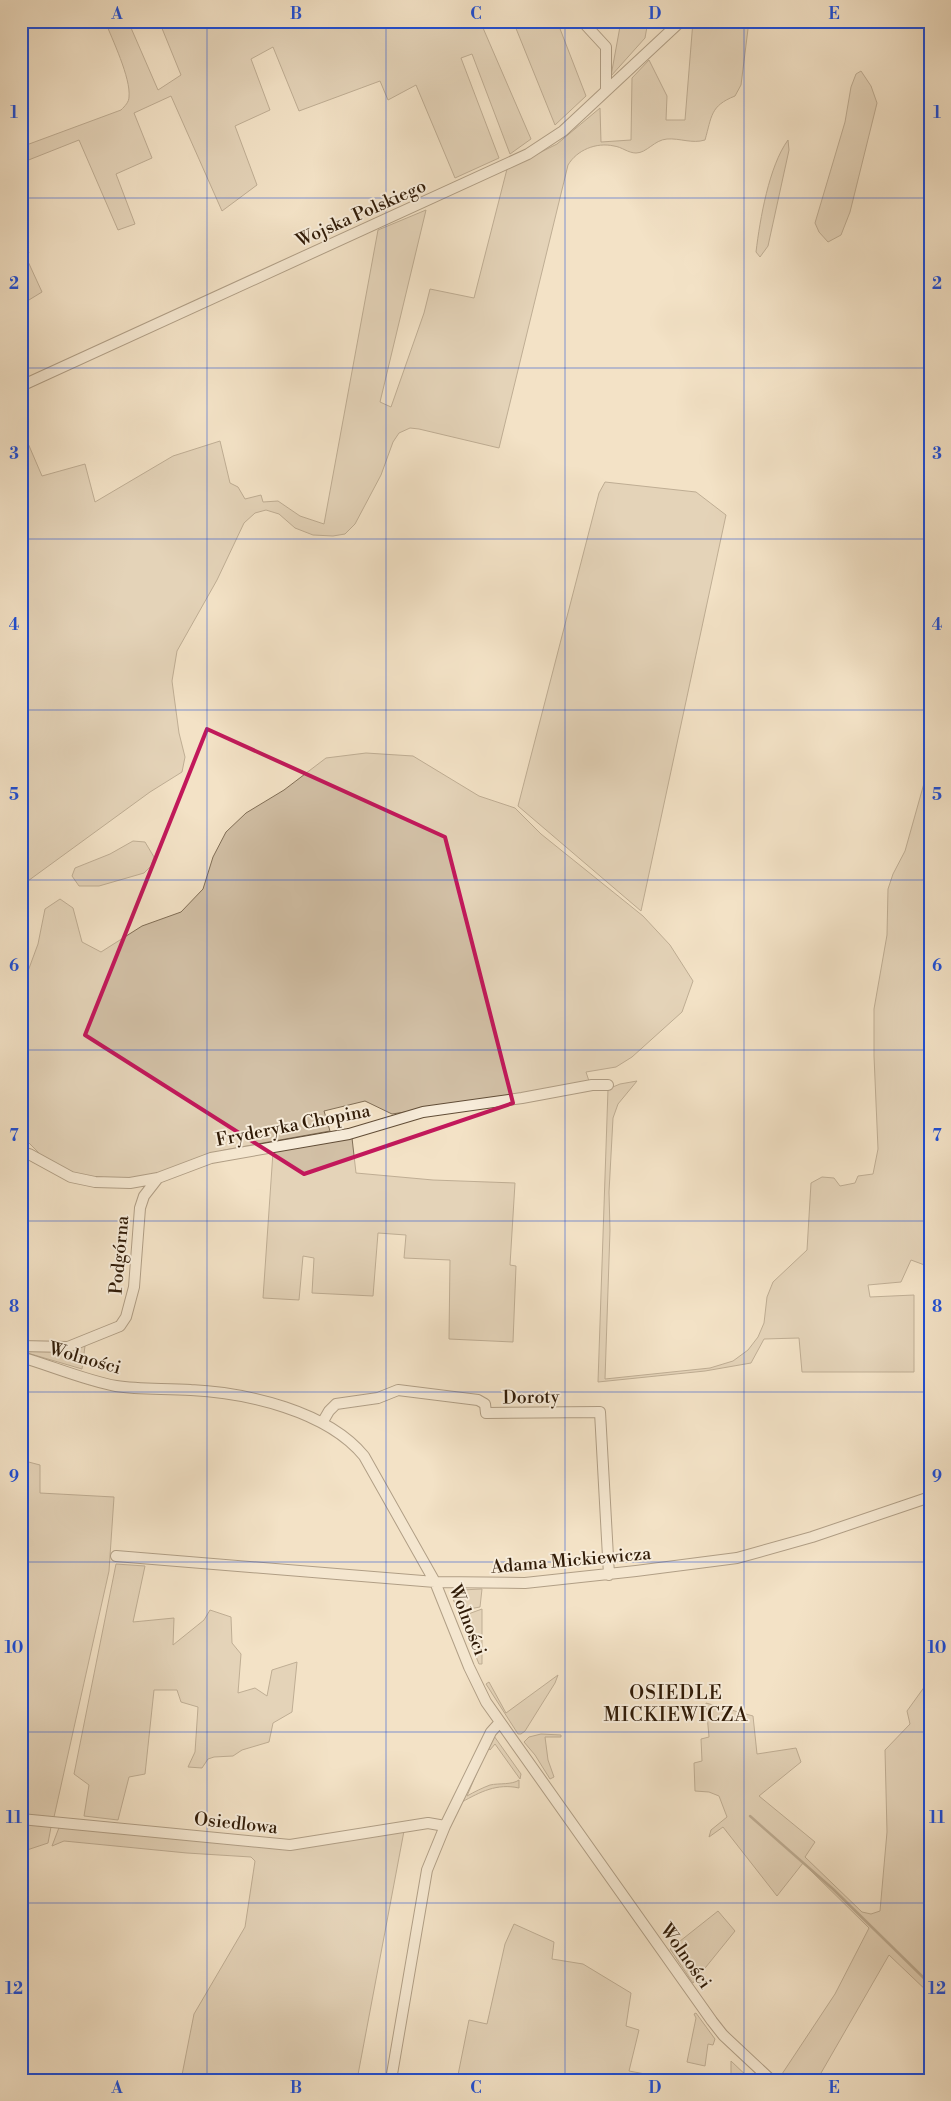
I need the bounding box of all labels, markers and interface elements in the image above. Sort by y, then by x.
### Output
text: A [110,4,123,24]
text: B [290,4,302,24]
text: C [470,4,482,24]
text: D [649,4,662,24]
text: E [828,4,840,24]
text: 1 [10,103,18,123]
text: 1 [933,103,941,123]
street label: Wojska Polskiego [292,174,430,253]
text: 2 [9,274,19,294]
text: 2 [932,274,942,294]
text: 3 [9,444,19,464]
text: 3 [932,444,942,464]
text: 4 [9,615,20,635]
text: 4 [932,615,943,635]
text: 5 [9,785,19,805]
text: 5 [932,785,942,805]
text: 6 [9,956,19,976]
text: 6 [932,956,942,976]
street label: Fryderyka Chopina [214,1099,373,1152]
text: 7 [9,1126,19,1146]
text: 7 [932,1126,942,1146]
street label: Podgórna [105,1214,134,1295]
text: 8 [9,1297,19,1317]
text: 8 [932,1297,942,1317]
street label: Wolności [45,1337,124,1380]
street label: Doroty [502,1386,560,1409]
text: 9 [9,1467,19,1487]
text: 9 [932,1467,942,1487]
street label: Adama Mickiewicza [489,1542,653,1579]
street label: Wolności [443,1580,492,1659]
text: 10 [5,1638,23,1658]
text: 10 [928,1638,946,1658]
district label: OSIEDLE MICKIEWICZA [604,1681,748,1727]
text: 11 [6,1808,22,1828]
street label: Osiedlowa [193,1808,280,1839]
text: 11 [929,1808,945,1828]
street label: Wolności [654,1918,716,1993]
text: 12 [5,1979,23,1999]
text: 12 [928,1979,946,1999]
text: A [110,2078,123,2098]
text: B [290,2078,302,2098]
text: C [470,2078,482,2098]
text: D [649,2078,662,2098]
text: E [828,2078,840,2098]

